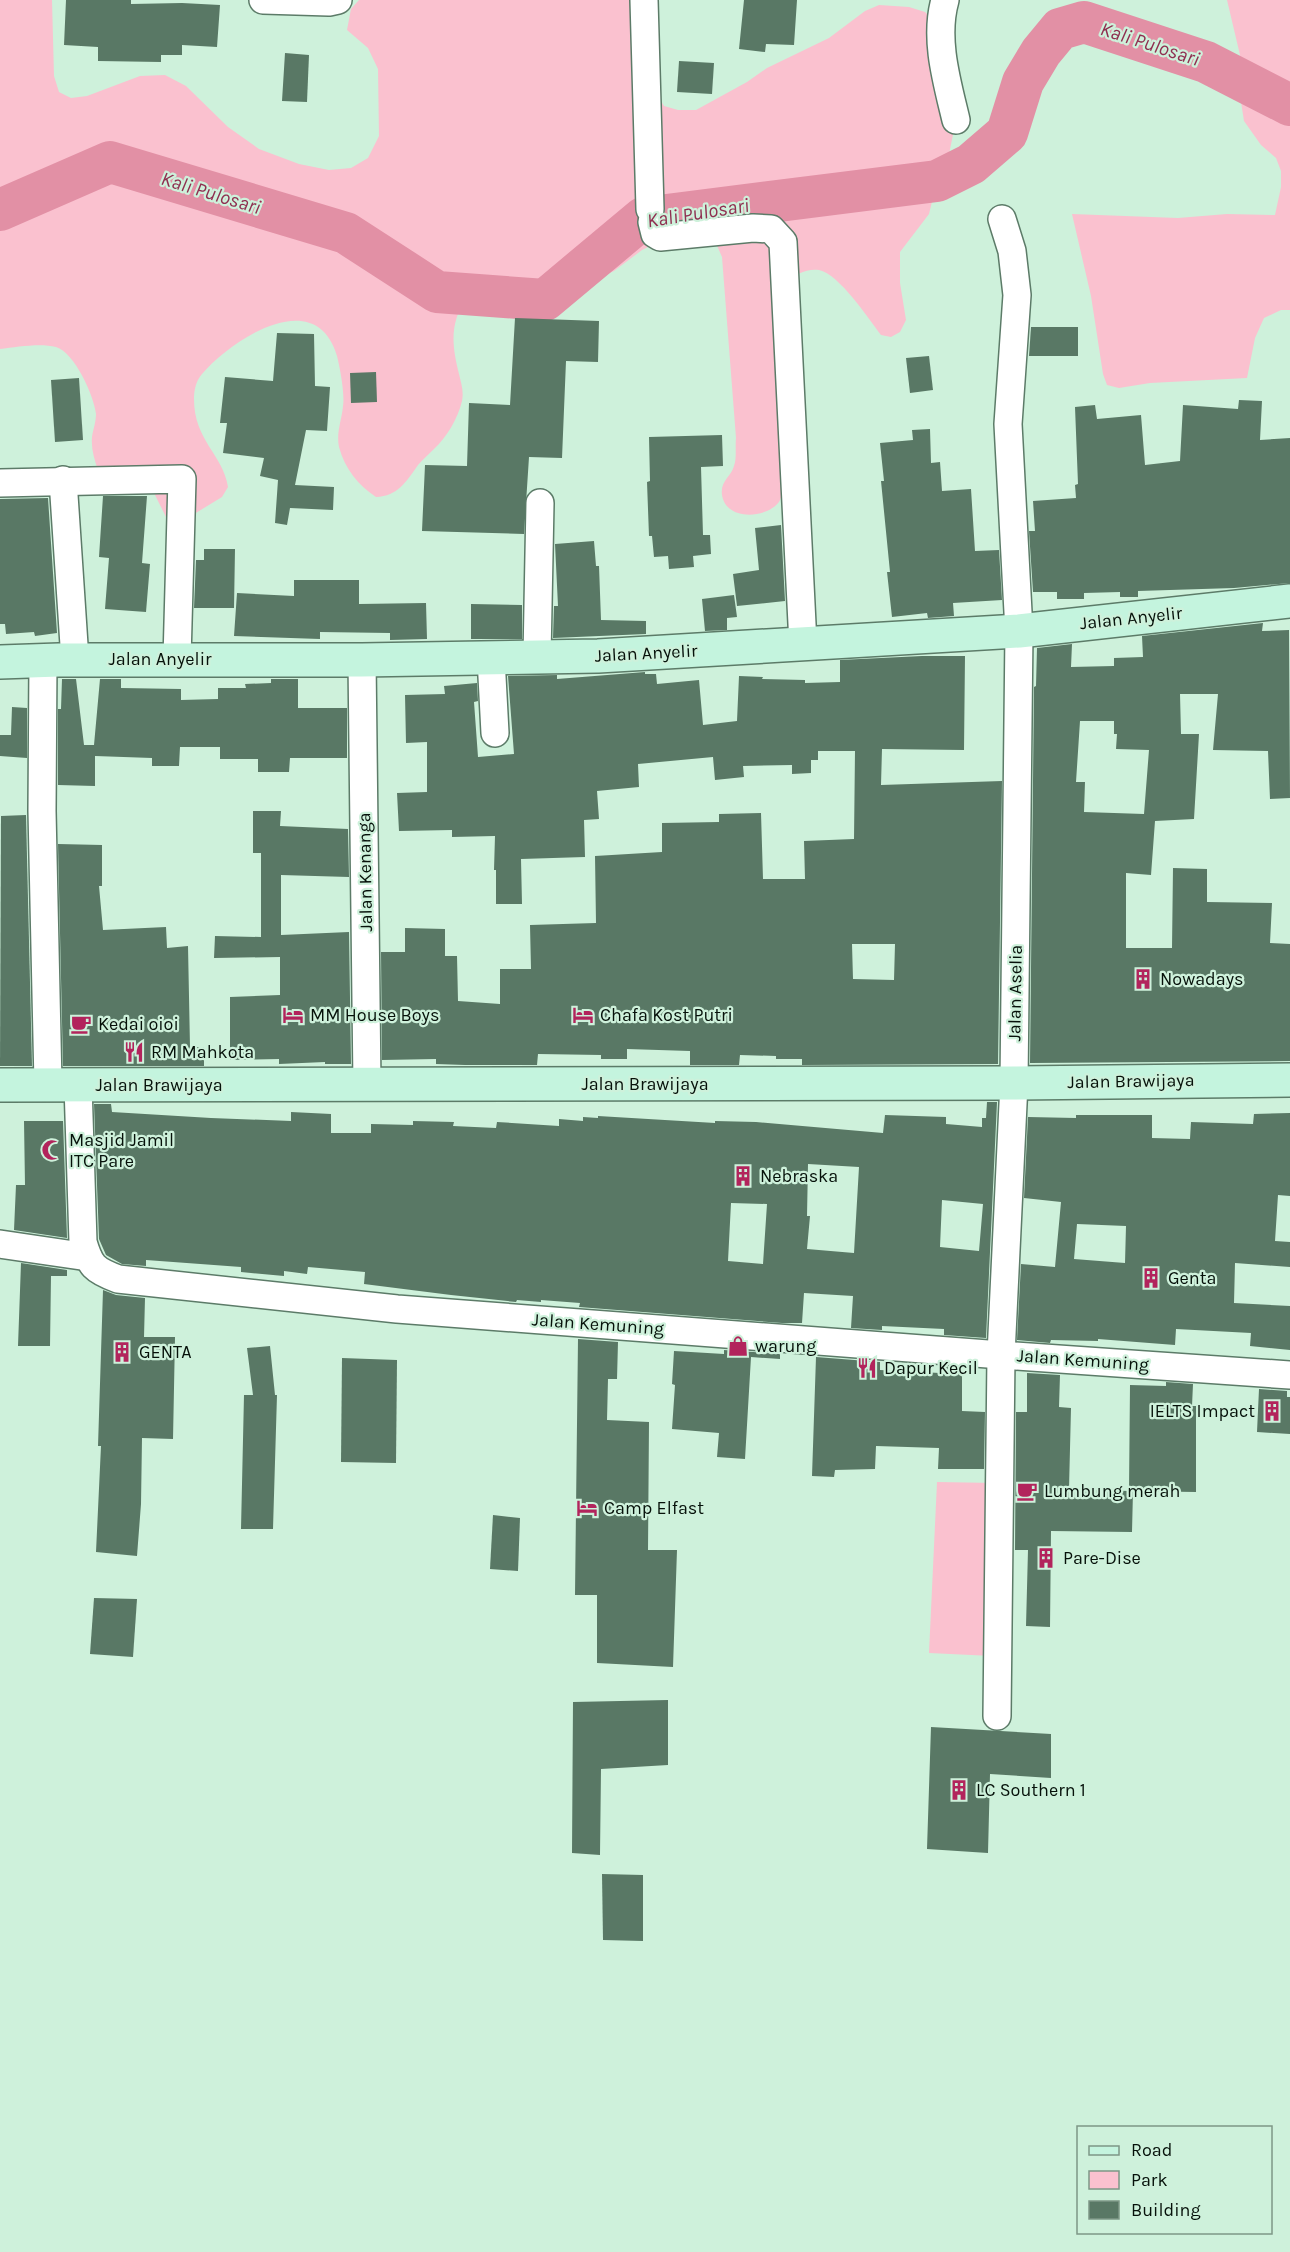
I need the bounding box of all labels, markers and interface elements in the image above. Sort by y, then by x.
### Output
water label: Kali Pulosari [1097,17,1203,71]
water label: Kali Pulosari [158,167,264,219]
water label: Kali Pulosari [645,194,751,232]
street label: Jalan Anyelir [1079,602,1184,634]
street label: Jalan Anyelir [594,639,698,667]
street label: Jalan Anyelir [109,648,212,670]
street label: Jalan Kenanga [353,812,377,932]
street label: Jalan Aselia [1003,945,1027,1041]
building icon: Nowadays [1131,967,1155,991]
place label: Nowadays [1160,968,1244,990]
hotel icon: MM House Boys [281,1003,305,1027]
hotel icon: Chafa Kost Putri [571,1003,595,1027]
place label: MM House Boys [310,1004,439,1026]
place label: Chafa Kost Putri [600,1004,733,1026]
cafe icon: Kedai oioi [69,1012,93,1036]
place label: Kedai oioi [98,1013,179,1035]
restaurant icon: RM Mahkota [122,1040,146,1064]
place label: RM Mahkota [151,1041,254,1063]
street label: Jalan Brawijaya [1067,1069,1195,1093]
street label: Jalan Brawijaya [581,1073,709,1095]
street label: Jalan Brawijaya [95,1074,223,1096]
place label: Masjid Jamil ITC Pare [69,1129,174,1172]
mosque icon: Masjid Jamil ITC Pare [40,1138,64,1162]
building icon: Nebraska [731,1164,755,1188]
place label: Nebraska [760,1165,838,1187]
building icon: Genta [1139,1266,1163,1290]
place label: Genta [1168,1267,1216,1289]
street label: Jalan Kemuning [531,1308,665,1340]
shop icon: warung [726,1334,750,1358]
place label: warung [755,1335,816,1357]
building icon: GENTA [110,1340,134,1364]
place label: GENTA [139,1341,192,1363]
street label: Jalan Kemuning [1016,1344,1150,1376]
restaurant icon: Dapur Kecil [855,1356,879,1380]
place label: Dapur Kecil [884,1357,978,1379]
building icon: IELTS Impact [1260,1399,1284,1423]
place label: IELTS Impact [1150,1400,1255,1422]
cafe icon: Lumbung merah [1015,1479,1039,1503]
place label: Lumbung merah [1044,1480,1180,1502]
hotel icon: Camp Elfast [575,1496,599,1520]
place label: Camp Elfast [604,1497,704,1519]
building icon: Pare-Dise [1034,1546,1058,1570]
place label: Pare-Dise [1063,1547,1141,1569]
building icon: LC Southern 1 [947,1778,971,1802]
place label: LC Southern 1 [976,1779,1086,1801]
legend [1077,2126,1272,2234]
text: Road [1131,2139,1172,2161]
text: Park [1131,2169,1168,2191]
text: Building [1131,2199,1201,2221]

